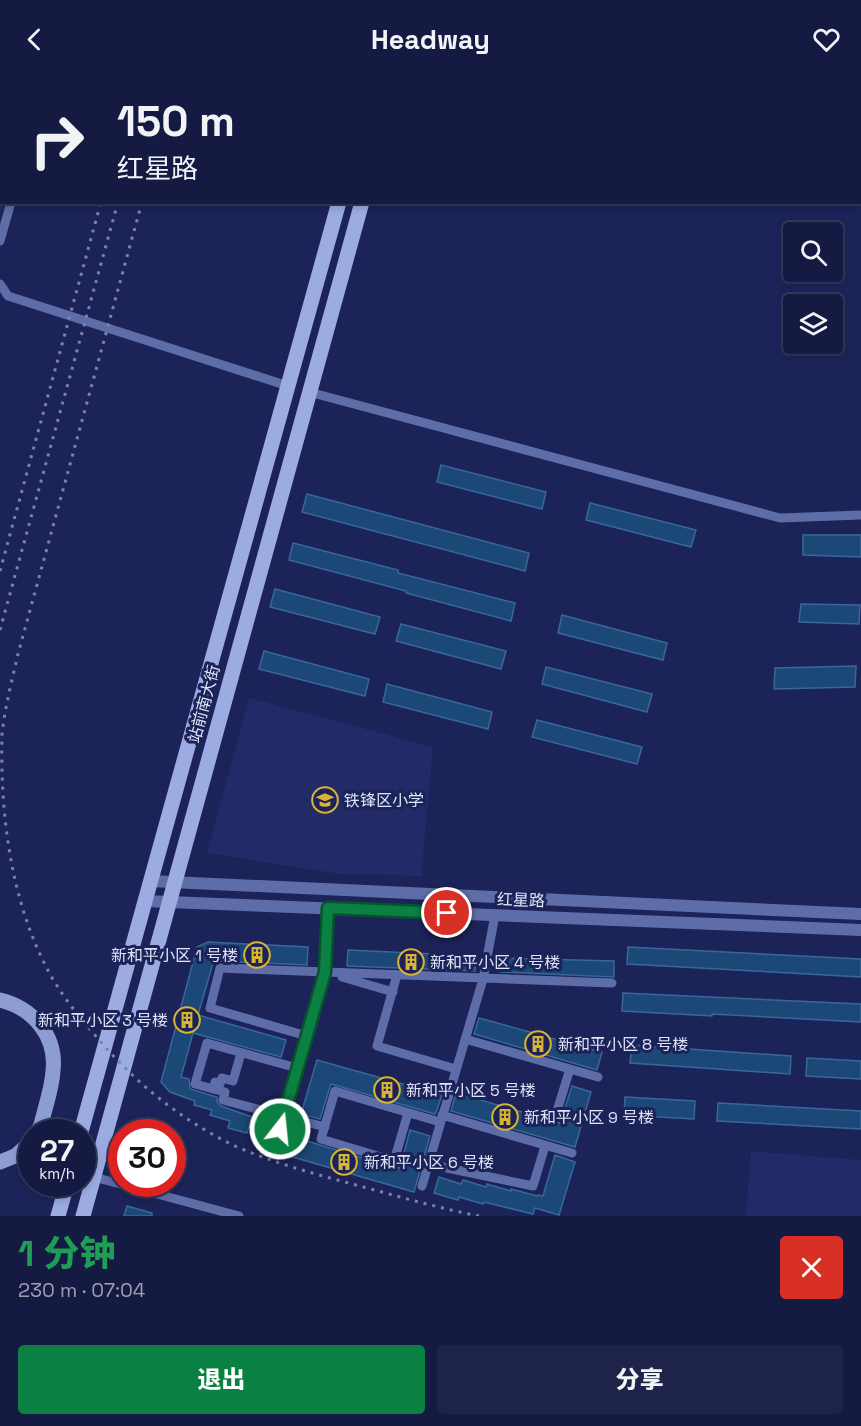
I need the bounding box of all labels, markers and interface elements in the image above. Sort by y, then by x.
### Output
text: Headway [371,22,490,57]
icon: back [18,23,51,56]
icon: heart [810,23,843,56]
text: 150 m [117,95,235,148]
icon: right [18,102,96,180]
text: 红星路 [117,151,198,186]
map controls [783,222,843,354]
button: search [783,222,843,282]
button: layers [783,294,843,354]
street label: 站前南大街 [184,663,224,745]
school or university icon: 铁锋区小学 [310,785,340,815]
place label: 铁锋区小学 [344,790,424,811]
pin [421,887,472,938]
street label: 红星路 [497,889,545,911]
icon: arrive [430,896,463,929]
building icon: 新和平小区 1 号楼 [242,940,272,970]
place label: 新和平小区 1 号楼 [111,945,238,966]
building icon: 新和平小区 4 号楼 [396,947,426,977]
place label: 新和平小区 4 号楼 [430,952,560,973]
building icon: 新和平小区 3 号楼 [172,1005,202,1035]
place label: 新和平小区 3 号楼 [38,1010,168,1031]
building icon: 新和平小区 8 号楼 [523,1029,553,1059]
place label: 新和平小区 8 号楼 [558,1034,688,1055]
building icon: 新和平小区 5 号楼 [372,1075,402,1105]
place label: 新和平小区 5 号楼 [406,1080,536,1101]
position arrow [248,1097,312,1161]
building icon: 新和平小区 9 号楼 [490,1102,520,1132]
place label: 新和平小区 9 号楼 [524,1107,654,1128]
speed limit sign: 30 [108,1119,186,1197]
text: 27 [40,1131,74,1170]
building icon: 新和平小区 6 号楼 [329,1147,359,1177]
place label: 新和平小区 6 号楼 [364,1152,494,1173]
text: km/h [39,1164,75,1183]
text: 1 分钟 [18,1231,115,1277]
button: close [780,1236,843,1299]
text: 230 m · 07:04 [18,1277,145,1303]
button: 退出 [18,1345,425,1414]
button: 分享 [437,1345,843,1414]

